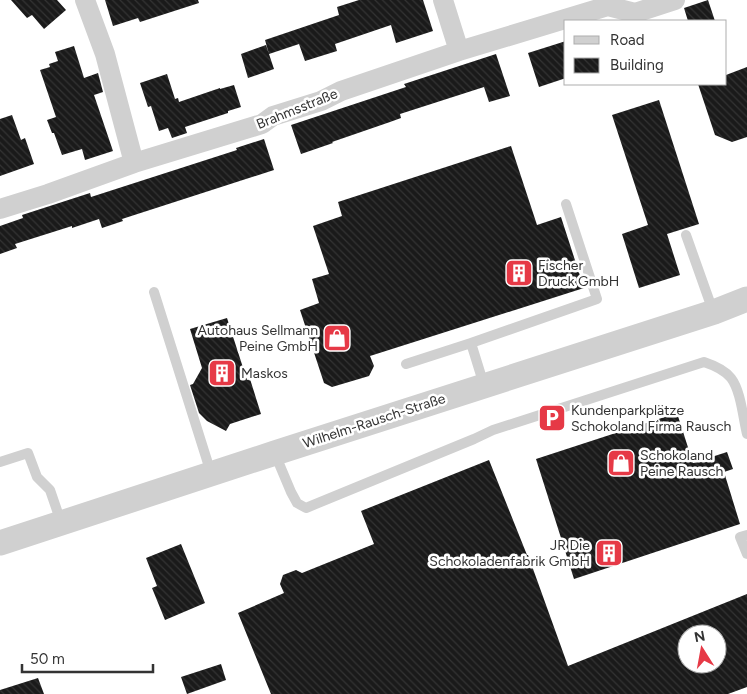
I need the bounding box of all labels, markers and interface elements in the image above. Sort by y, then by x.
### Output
legend [564,20,727,85]
text: Road [610,31,645,49]
text: Building [610,56,664,74]
street label: Brahmsstraße [254,85,340,133]
place label: Fischer Druck GmbH [538,257,619,290]
building icon: Fischer Druck GmbH [504,258,534,288]
place label: Autohaus Sellmann Peine GmbH [198,322,318,355]
shop icon: Autohaus Sellmann Peine GmbH [322,323,352,353]
building icon: Maskos [207,358,237,388]
place label: Maskos [241,365,288,382]
street label: Wilhelm-Rausch-Straße [301,390,448,452]
place label: Kundenparkplätze Schokoland Firma Rausch [571,402,731,435]
parking icon: Kundenparkplätze Schokoland Firma Rausch [537,403,567,433]
place label: Schokoland Peine Rausch [640,447,724,480]
shop icon: Schokoland Peine Rausch [606,448,636,478]
place label: JR Die Schokoladenfabrik GmbH [429,537,590,570]
building icon: JR Die Schokoladenfabrik GmbH [594,538,624,568]
north arrow [677,624,727,674]
text: N [693,627,707,646]
scale bar [22,642,154,674]
text: 50 m [30,650,65,668]

